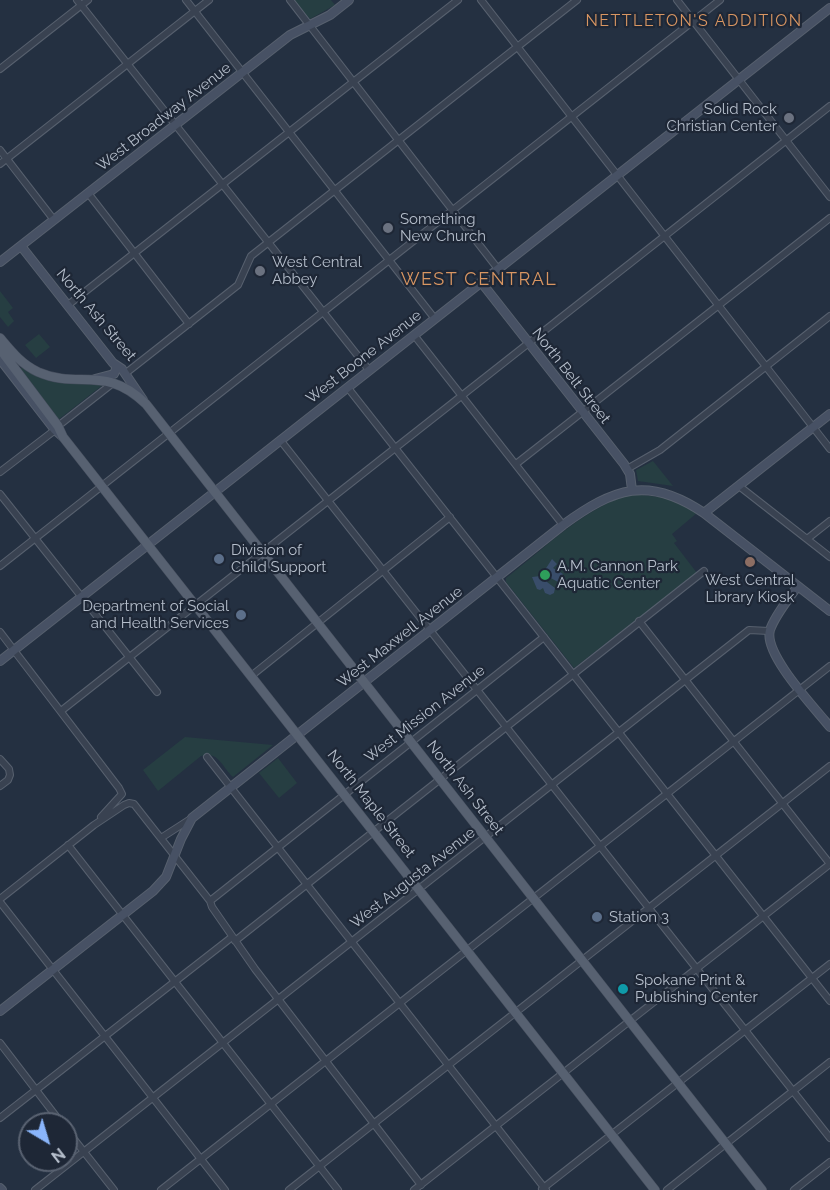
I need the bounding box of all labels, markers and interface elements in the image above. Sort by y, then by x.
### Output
district label: NETTLETON'S ADDITION [585,11,803,31]
street label: West Broadway Avenue [93,59,235,175]
place label: Solid Rock Christian Center [666,100,777,135]
marker: Solid Rock Christian Center [782,111,796,125]
place label: Something New Church [400,210,486,245]
marker: Something New Church [381,221,395,235]
place label: West Central Abbey [272,253,362,288]
marker: West Central Abbey [253,264,267,278]
street label: North Ash Street [52,265,140,365]
district label: WEST CENTRAL [401,269,557,291]
street label: West Boone Avenue [303,306,425,408]
street label: North Belt Street [528,325,614,427]
place label: Division of Child Support [231,541,326,576]
marker: Division of Child Support [212,552,226,566]
marker: West Central Library Kiosk [743,555,757,569]
place label: A.M. Cannon Park Aquatic Center [557,557,678,592]
marker: A.M. Cannon Park Aquatic Center [538,568,552,582]
place label: West Central Library Kiosk [705,571,795,606]
street label: West Maxwell Avenue [334,583,466,691]
place label: Department of Social and Health Services [82,597,229,632]
marker: Department of Social and Health Services [234,608,248,622]
street label: West Mission Avenue [361,661,489,767]
street label: North Ash Street [423,737,507,839]
street label: North Maple Street [323,746,419,862]
street label: West Augusta Avenue [347,824,479,932]
place label: Station 3 [609,908,669,926]
marker: Station 3 [590,910,604,924]
place label: Spokane Print & Publishing Center [635,971,758,1006]
marker: Spokane Print & Publishing Center [616,982,630,996]
north arrow [18,1112,78,1172]
text: N [47,1144,69,1166]

